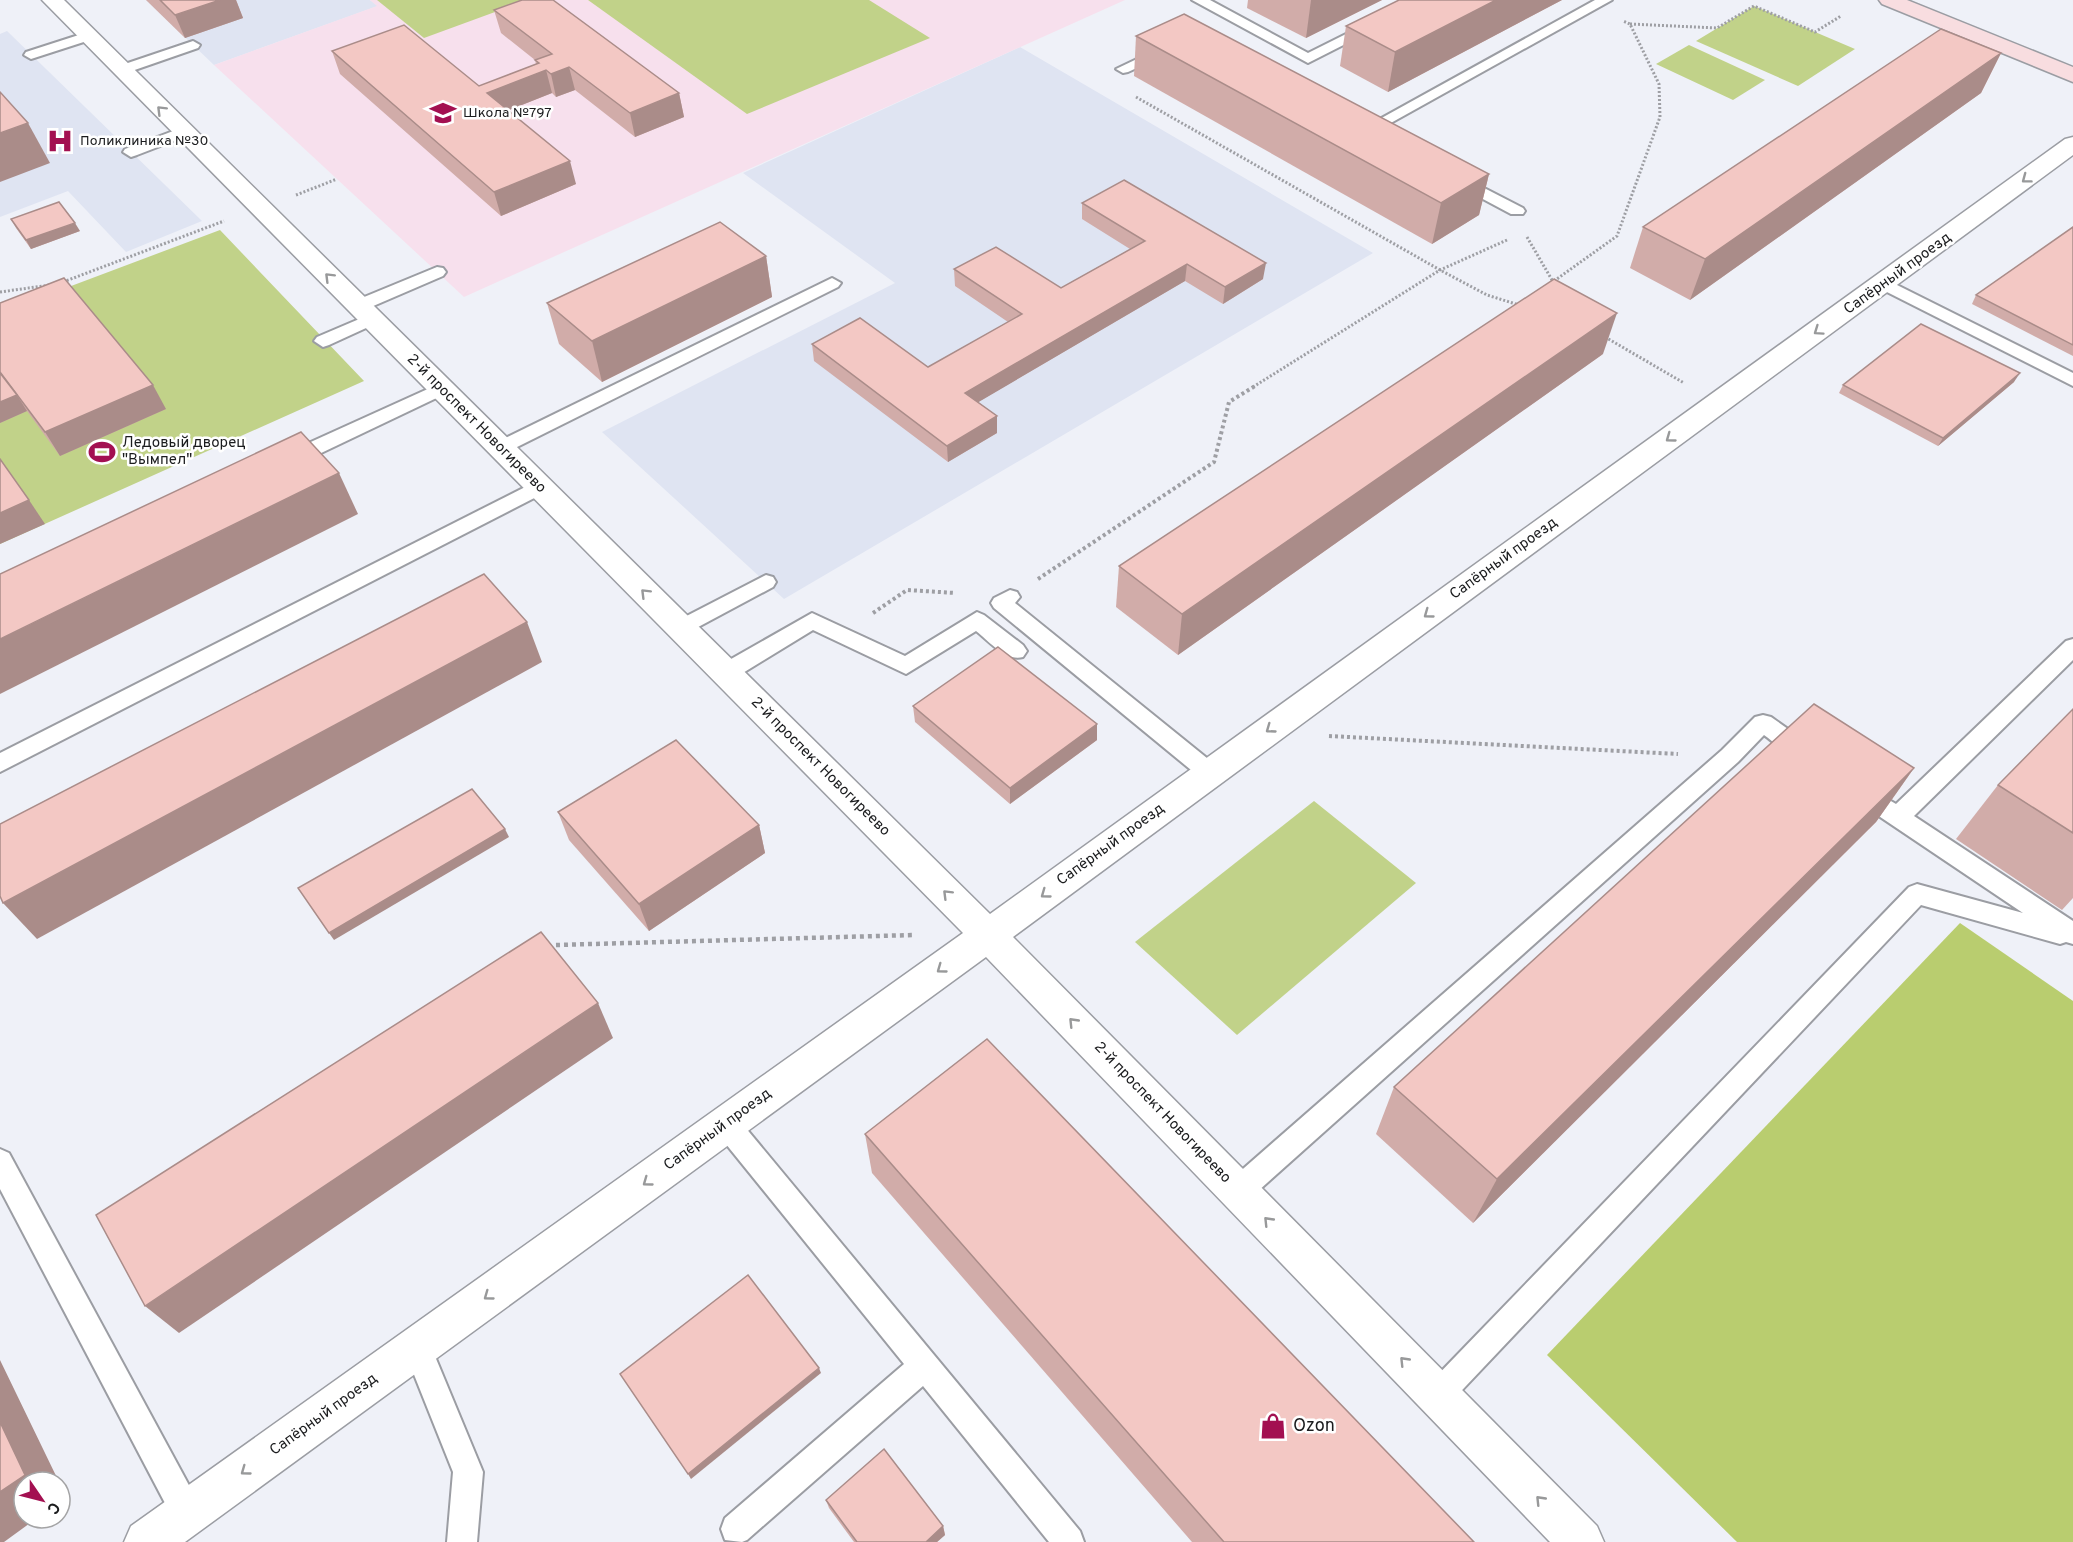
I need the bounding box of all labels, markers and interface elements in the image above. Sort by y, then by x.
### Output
school or university icon: Школа №797 [428,98,458,128]
place label: Школа №797 [463,105,552,122]
one-way arrow [158,106,169,117]
hospital icon: Поликлиника №30 [45,126,75,156]
place label: Поликлиника №30 [80,133,208,150]
one-way arrow [2022,172,2033,183]
street label: Сапёрный проезд [1840,229,1956,319]
one-way arrow [325,274,336,285]
one-way arrow [1814,324,1825,335]
street label: 2-й проспект Новогиреево [402,350,550,498]
one-way arrow [1666,431,1677,442]
place label: Ледовый дворец "Вымпел" [122,434,246,470]
sports icon: Ледовый дворец "Вымпел" [87,437,117,467]
street label: Сапёрный проезд [1446,514,1562,604]
one-way arrow [642,590,653,601]
one-way arrow [1423,607,1434,618]
street label: 2-й проспект Новогиреево [746,693,894,841]
one-way arrow [1266,722,1277,733]
street label: Сапёрный проезд [1053,800,1169,890]
one-way arrow [1040,886,1051,897]
one-way arrow [943,890,953,901]
one-way arrow [936,962,947,973]
one-way arrow [1069,1018,1080,1028]
street label: 2-й проспект Новогиреево [1089,1038,1235,1188]
street label: Сапёрный проезд [660,1085,776,1175]
one-way arrow [642,1175,653,1186]
one-way arrow [1264,1218,1275,1228]
one-way arrow [484,1289,495,1300]
one-way arrow [1400,1357,1411,1367]
street label: Сапёрный проезд [266,1370,382,1460]
shop icon: Ozon [1258,1411,1288,1441]
place label: Ozon [1293,1415,1335,1438]
one-way arrow [240,1464,251,1475]
north arrow [12,1470,72,1530]
one-way arrow [1537,1497,1548,1508]
text: С [42,1498,64,1517]

